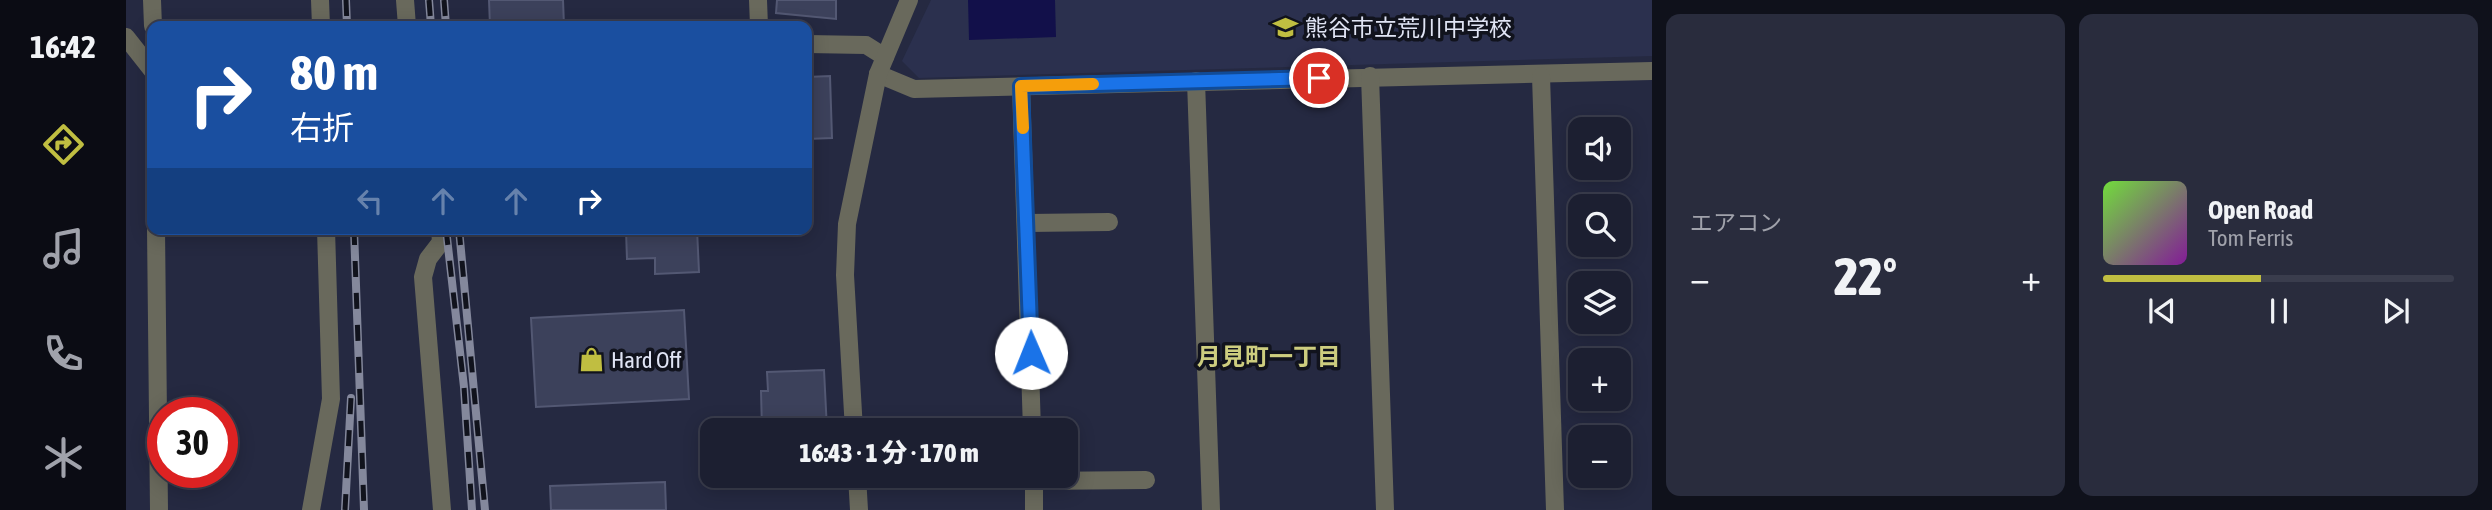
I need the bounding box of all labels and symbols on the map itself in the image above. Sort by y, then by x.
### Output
school or university icon: 熊谷市立荒川中学校 [1271,14,1299,42]
place label: 熊谷市立荒川中学校 [1305,15,1512,41]
pin [1289,48,1349,108]
position arrow [994,316,1068,390]
district label: 月見町一丁目 [1197,343,1341,370]
shop icon: Hard Off [577,346,605,374]
place label: Hard Off [611,347,682,373]
speed limit sign: 30 [147,397,238,488]

